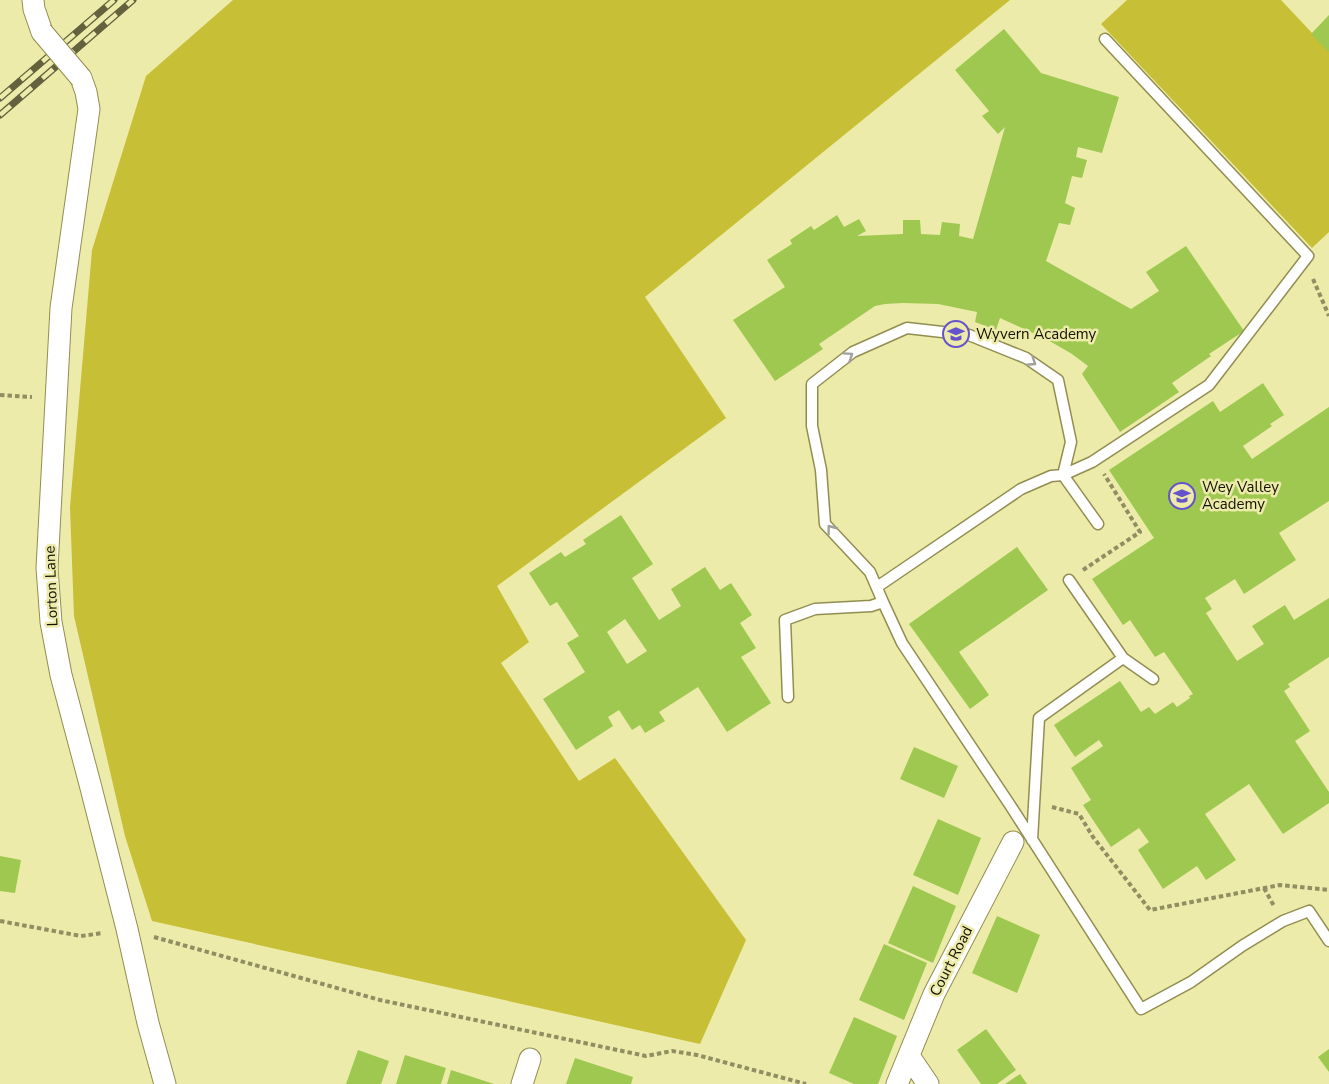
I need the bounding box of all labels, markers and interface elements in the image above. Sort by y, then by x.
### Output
school or university icon: Wyvern Academy [941,319,971,349]
place label: Wyvern Academy [976,324,1097,344]
one-way arrow [843,352,854,363]
one-way arrow [1025,355,1036,366]
place label: Wey Valley Academy [1202,477,1279,514]
school or university icon: Wey Valley Academy [1167,481,1197,511]
one-way arrow [827,525,838,536]
street label: Lorton Lane [40,545,62,627]
street label: Court Road [925,923,977,999]

